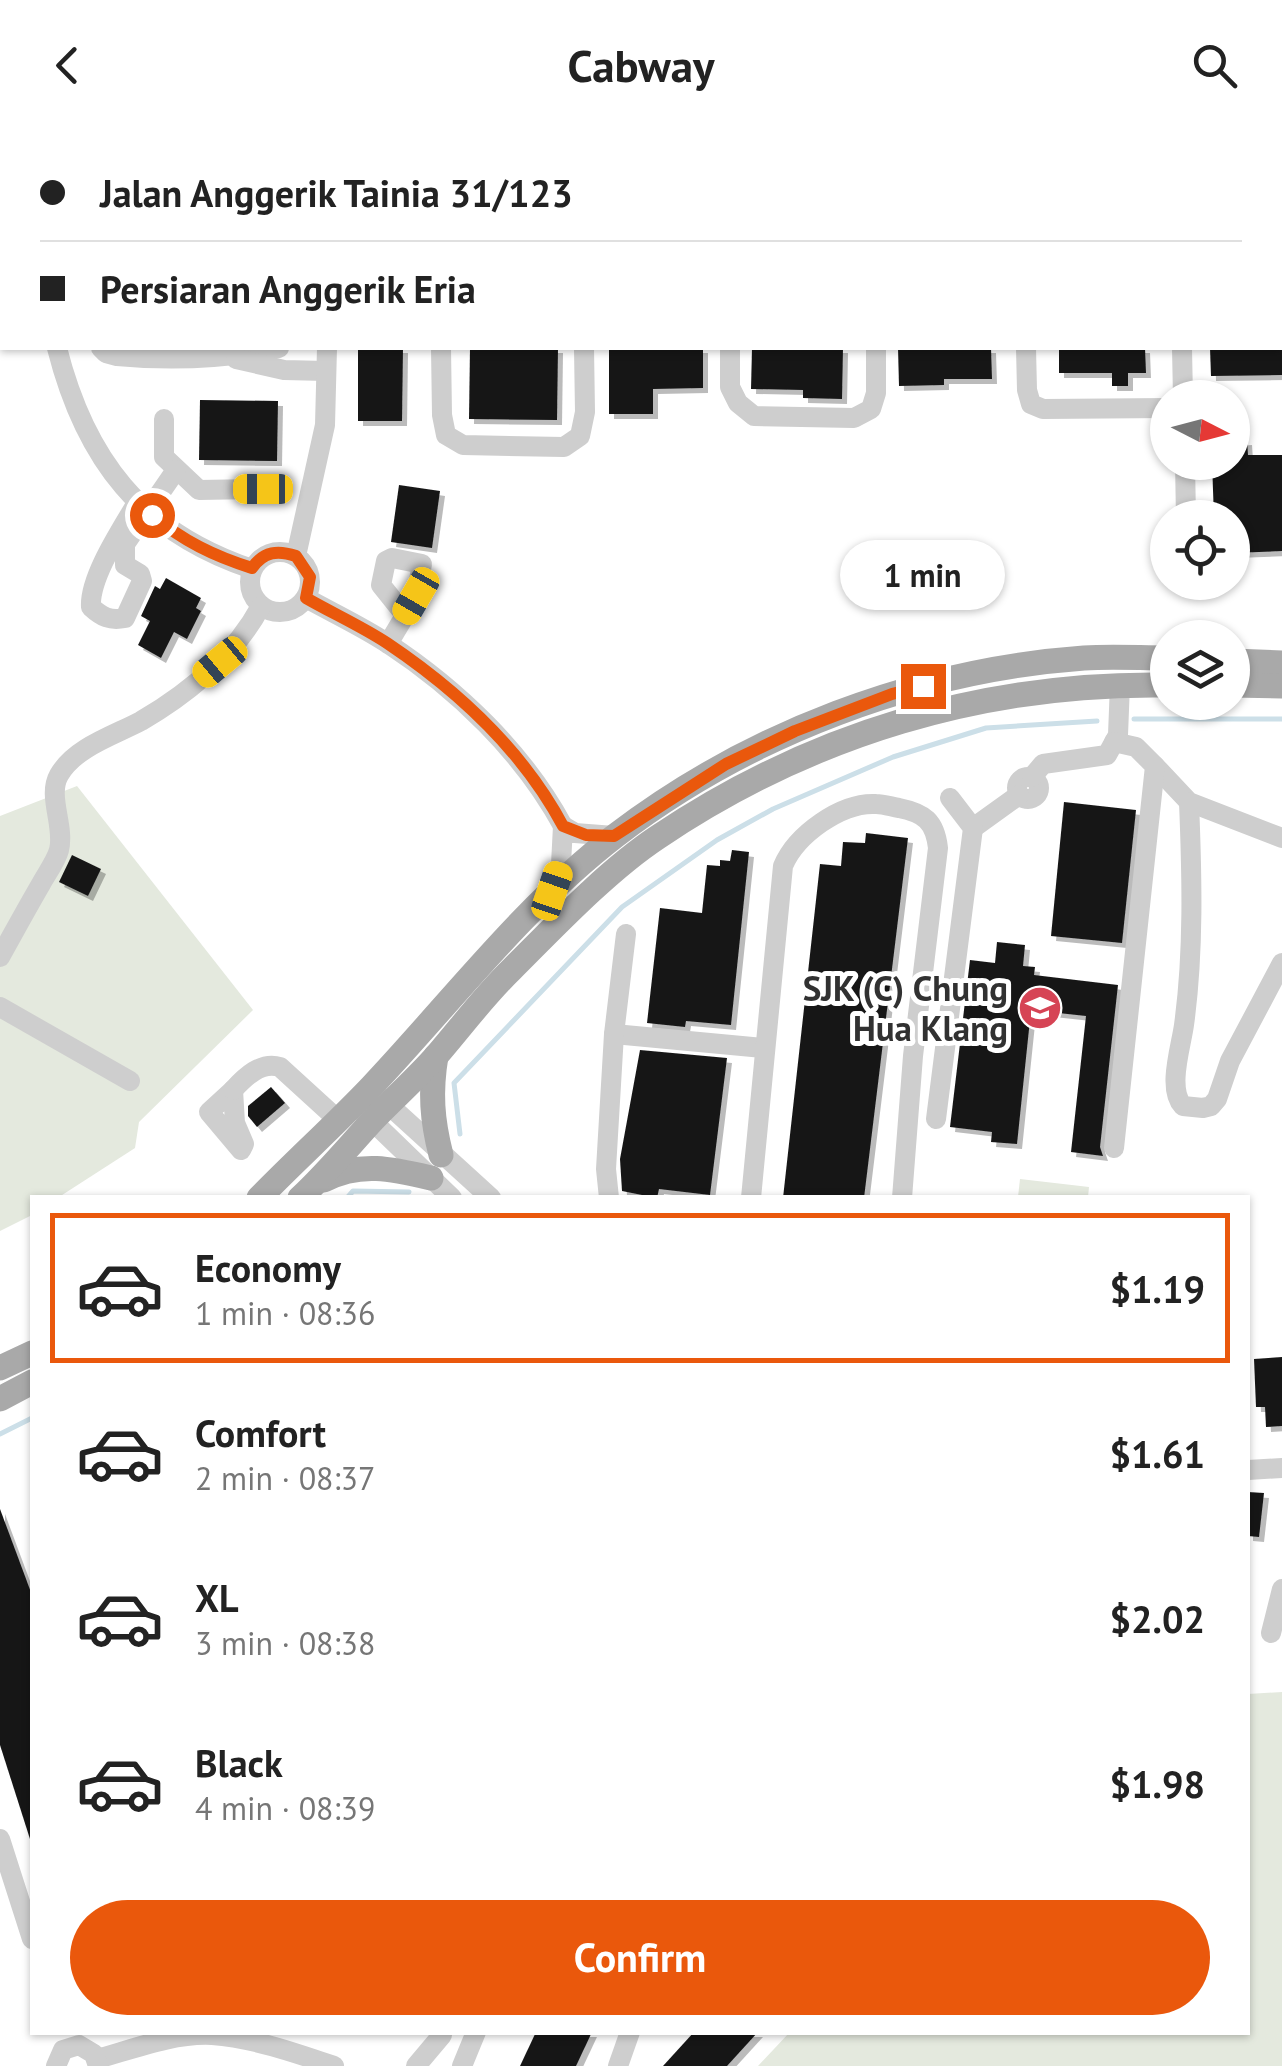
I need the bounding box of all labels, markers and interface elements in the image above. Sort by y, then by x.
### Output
text: Cabway [568,36,714,94]
icon: back [40,38,95,93]
icon: search [1187,38,1242,93]
text: Jalan Anggerik Tainia 31/123 [100,168,573,217]
text: Persiaran Anggerik Eria [100,264,476,313]
north arrow [1150,380,1250,480]
map controls [1150,380,1250,720]
car [233,474,293,504]
route start [130,493,175,538]
button: locate [1150,500,1250,600]
callout: 1 min [840,541,1006,611]
text: 1 min [883,554,962,596]
car [388,563,444,629]
button: layers [1150,620,1250,720]
car [187,631,253,693]
route end [901,664,946,709]
car [528,858,576,924]
place label: SJK (C) Chung Hua Klang [803,965,1008,1051]
school or university icon: SJK (C) Chung Hua Klang [1017,985,1063,1031]
icon: car [75,1243,165,1333]
text: Economy [195,1243,341,1292]
text: $1.19 [1109,1264,1205,1313]
text: 1 min · 08:36 [195,1292,375,1334]
icon: car [75,1408,165,1498]
text: Comfort [195,1408,326,1457]
text: $1.61 [1109,1429,1205,1478]
text: 2 min · 08:37 [195,1457,375,1499]
icon: car [75,1573,165,1663]
text: XL [195,1573,239,1622]
text: $2.02 [1109,1594,1205,1643]
text: 3 min · 08:38 [195,1622,375,1664]
icon: car [75,1738,165,1828]
text: Black [195,1738,283,1787]
text: $1.98 [1109,1759,1205,1808]
text: 4 min · 08:39 [195,1787,375,1829]
button: Confirm [70,1900,1210,2015]

